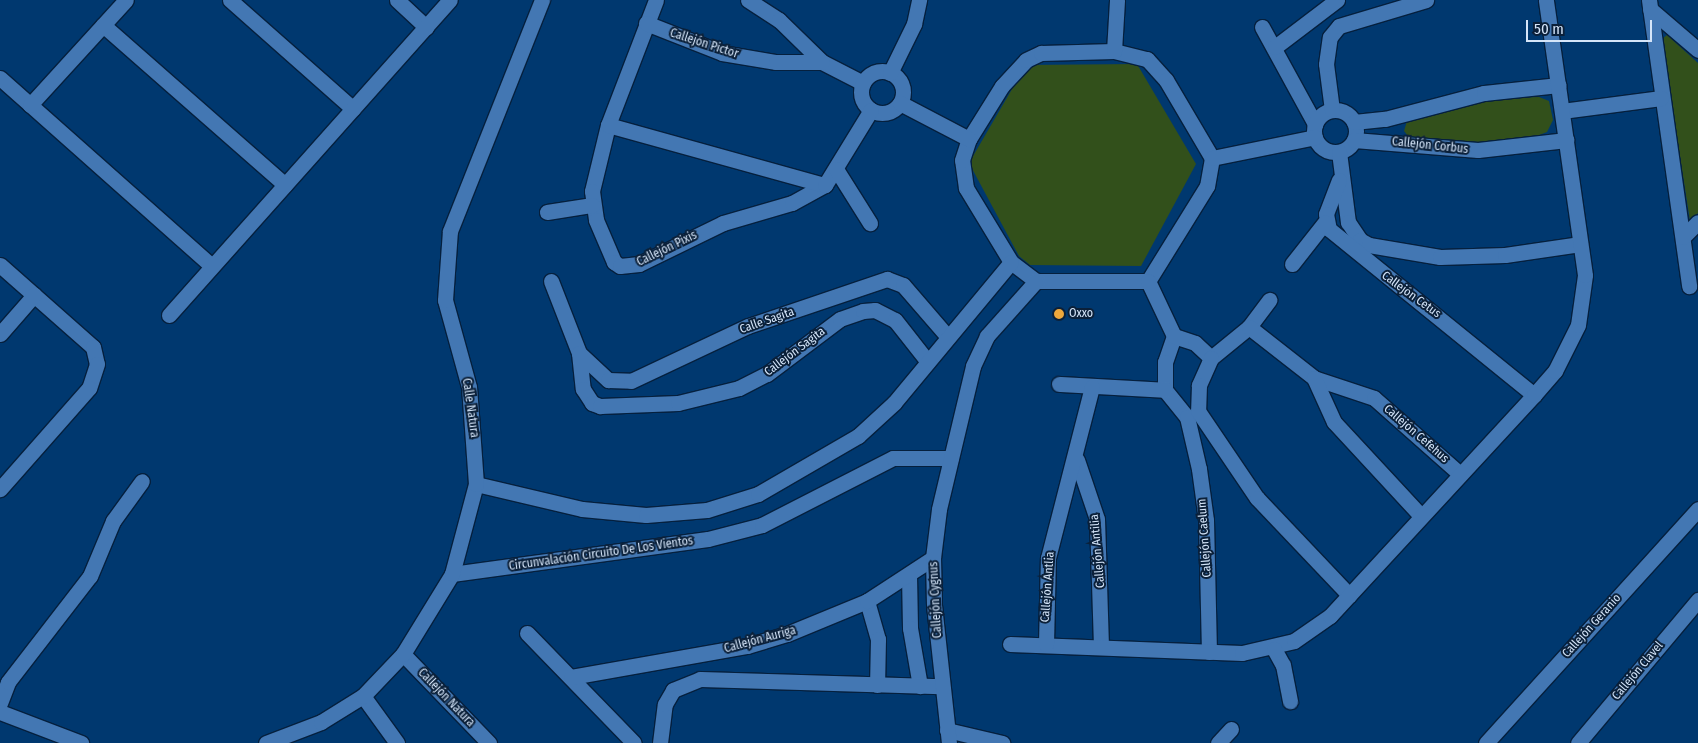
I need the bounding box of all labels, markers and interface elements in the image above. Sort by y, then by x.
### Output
scale bar [1528,10,1654,42]
text: 50 m [1534,20,1564,38]
street label: Callejón Pictor [668,26,740,62]
street label: Callejón Corbus [1391,135,1469,157]
street label: Callejón Pixis [635,228,699,270]
street label: Callejón Cetus [1379,269,1443,321]
street label: Calle Sagita [738,305,796,337]
place label: Oxxo [1069,307,1093,321]
marker: Oxxo [1053,308,1065,320]
street label: Callejón Sagita [762,324,828,380]
street label: Calle Natura [459,377,481,439]
street label: Callejón Cefehus [1381,402,1451,466]
street label: Callejón Caelum [1195,498,1215,578]
street label: Callejón Antilia [1088,513,1108,589]
street label: Circunvalación Circuito De Los Vientos [508,534,694,574]
street label: Callejón Antlia [1038,551,1058,623]
street label: Callejón Cygnus [927,561,945,639]
street label: Callejón Geranio [1560,591,1624,661]
street label: Callejón Auriga [723,624,797,656]
street label: Callejón Clavel [1609,639,1667,703]
street label: Callejón Natura [415,666,477,730]

